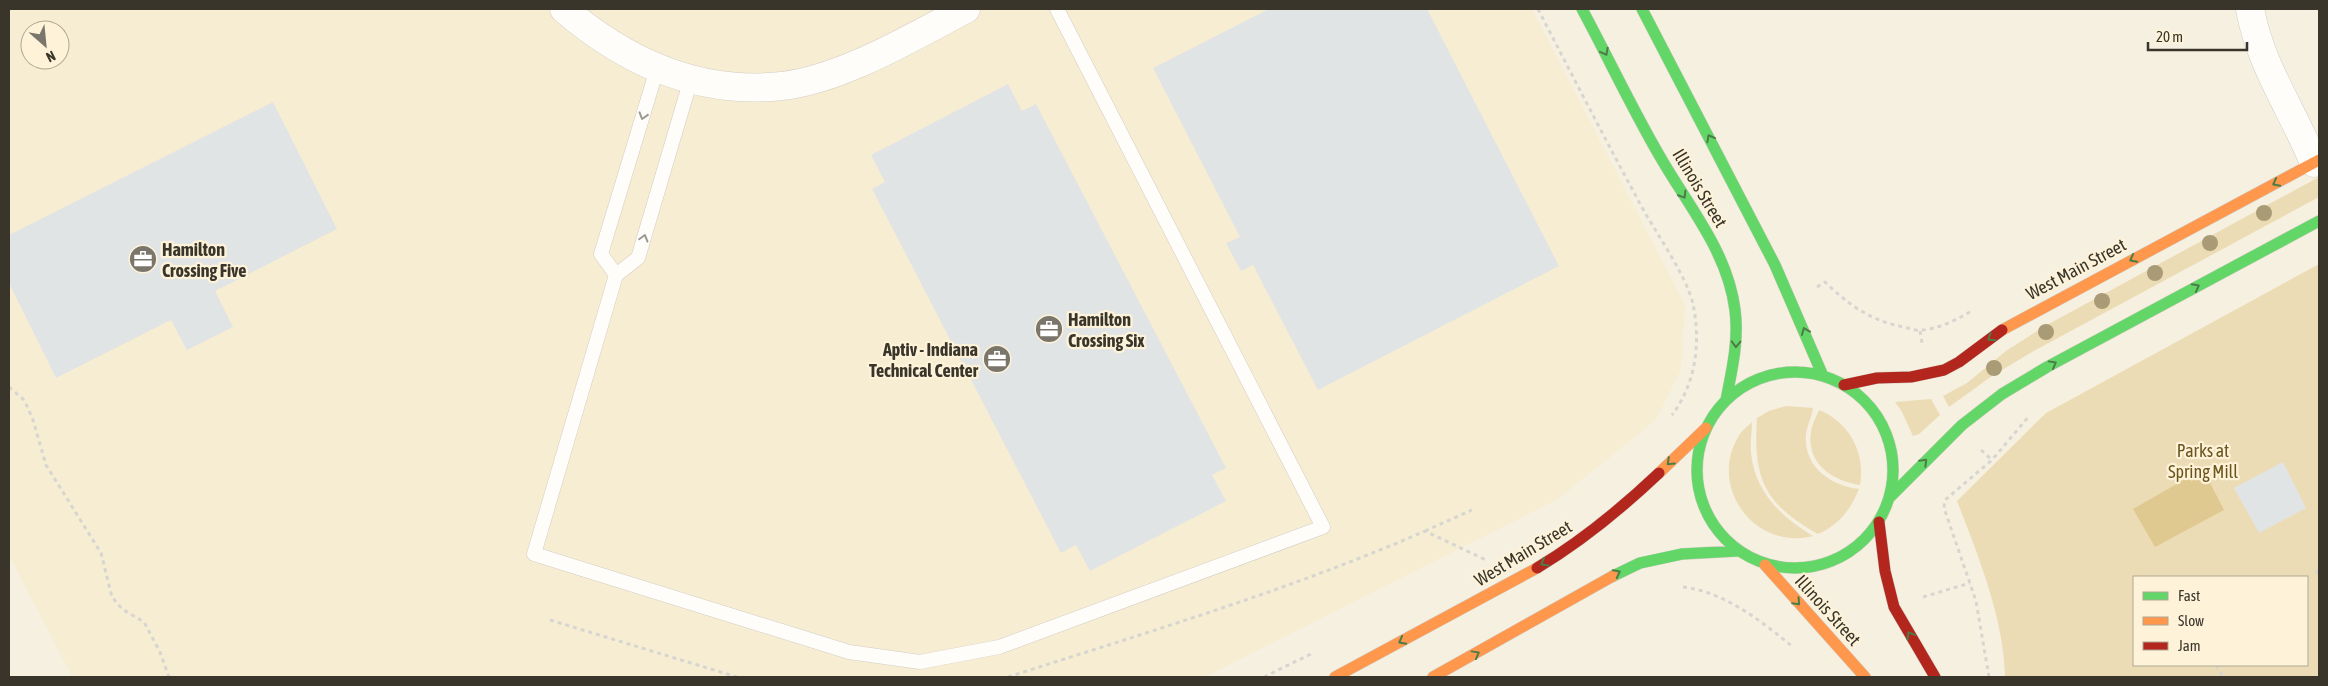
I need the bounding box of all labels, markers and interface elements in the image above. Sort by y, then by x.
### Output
north arrow [20,20,70,70]
scale bar [2148,20,2247,52]
text: 20 m [2156,28,2183,45]
one-way arrow [1599,47,1609,56]
text: N [44,48,58,66]
one-way arrow [638,111,648,120]
one-way arrow [1706,135,1716,144]
street label: Illinois Street [1668,145,1732,231]
one-way arrow [2272,177,2281,187]
one-way arrow [1676,189,1686,198]
one-way arrow [639,234,649,243]
street label: West Main Street [2023,234,2129,304]
place label: Hamilton Crossing Five [162,239,246,281]
office icon: Hamilton Crossing Five [128,244,158,274]
one-way arrow [2129,253,2138,263]
one-way arrow [2190,283,2199,293]
place label: Hamilton Crossing Six [1068,309,1145,351]
office icon: Hamilton Crossing Six [1034,314,1064,344]
one-way arrow [1800,327,1811,336]
one-way arrow [1987,332,1996,341]
place label: Aptiv - Indiana Technical Center [869,339,979,381]
one-way arrow [1730,341,1741,349]
office icon: Aptiv - Indiana Technical Center [982,344,1012,374]
one-way arrow [2047,360,2056,370]
park label: Parks at Spring Mill [2168,440,2238,482]
one-way arrow [1667,456,1676,465]
one-way arrow [1918,459,1927,468]
street label: West Main Street [1470,516,1576,590]
one-way arrow [1541,557,1550,567]
one-way arrow [1612,569,1621,579]
street label: Illinois Street [1791,570,1865,650]
legend [2133,576,2308,666]
text: Fast [2178,587,2200,604]
one-way arrow [1791,597,1800,606]
text: Slow [2178,612,2204,629]
one-way arrow [1907,632,1917,641]
one-way arrow [1398,635,1407,645]
text: Jam [2178,637,2201,654]
one-way arrow [1471,650,1480,660]

